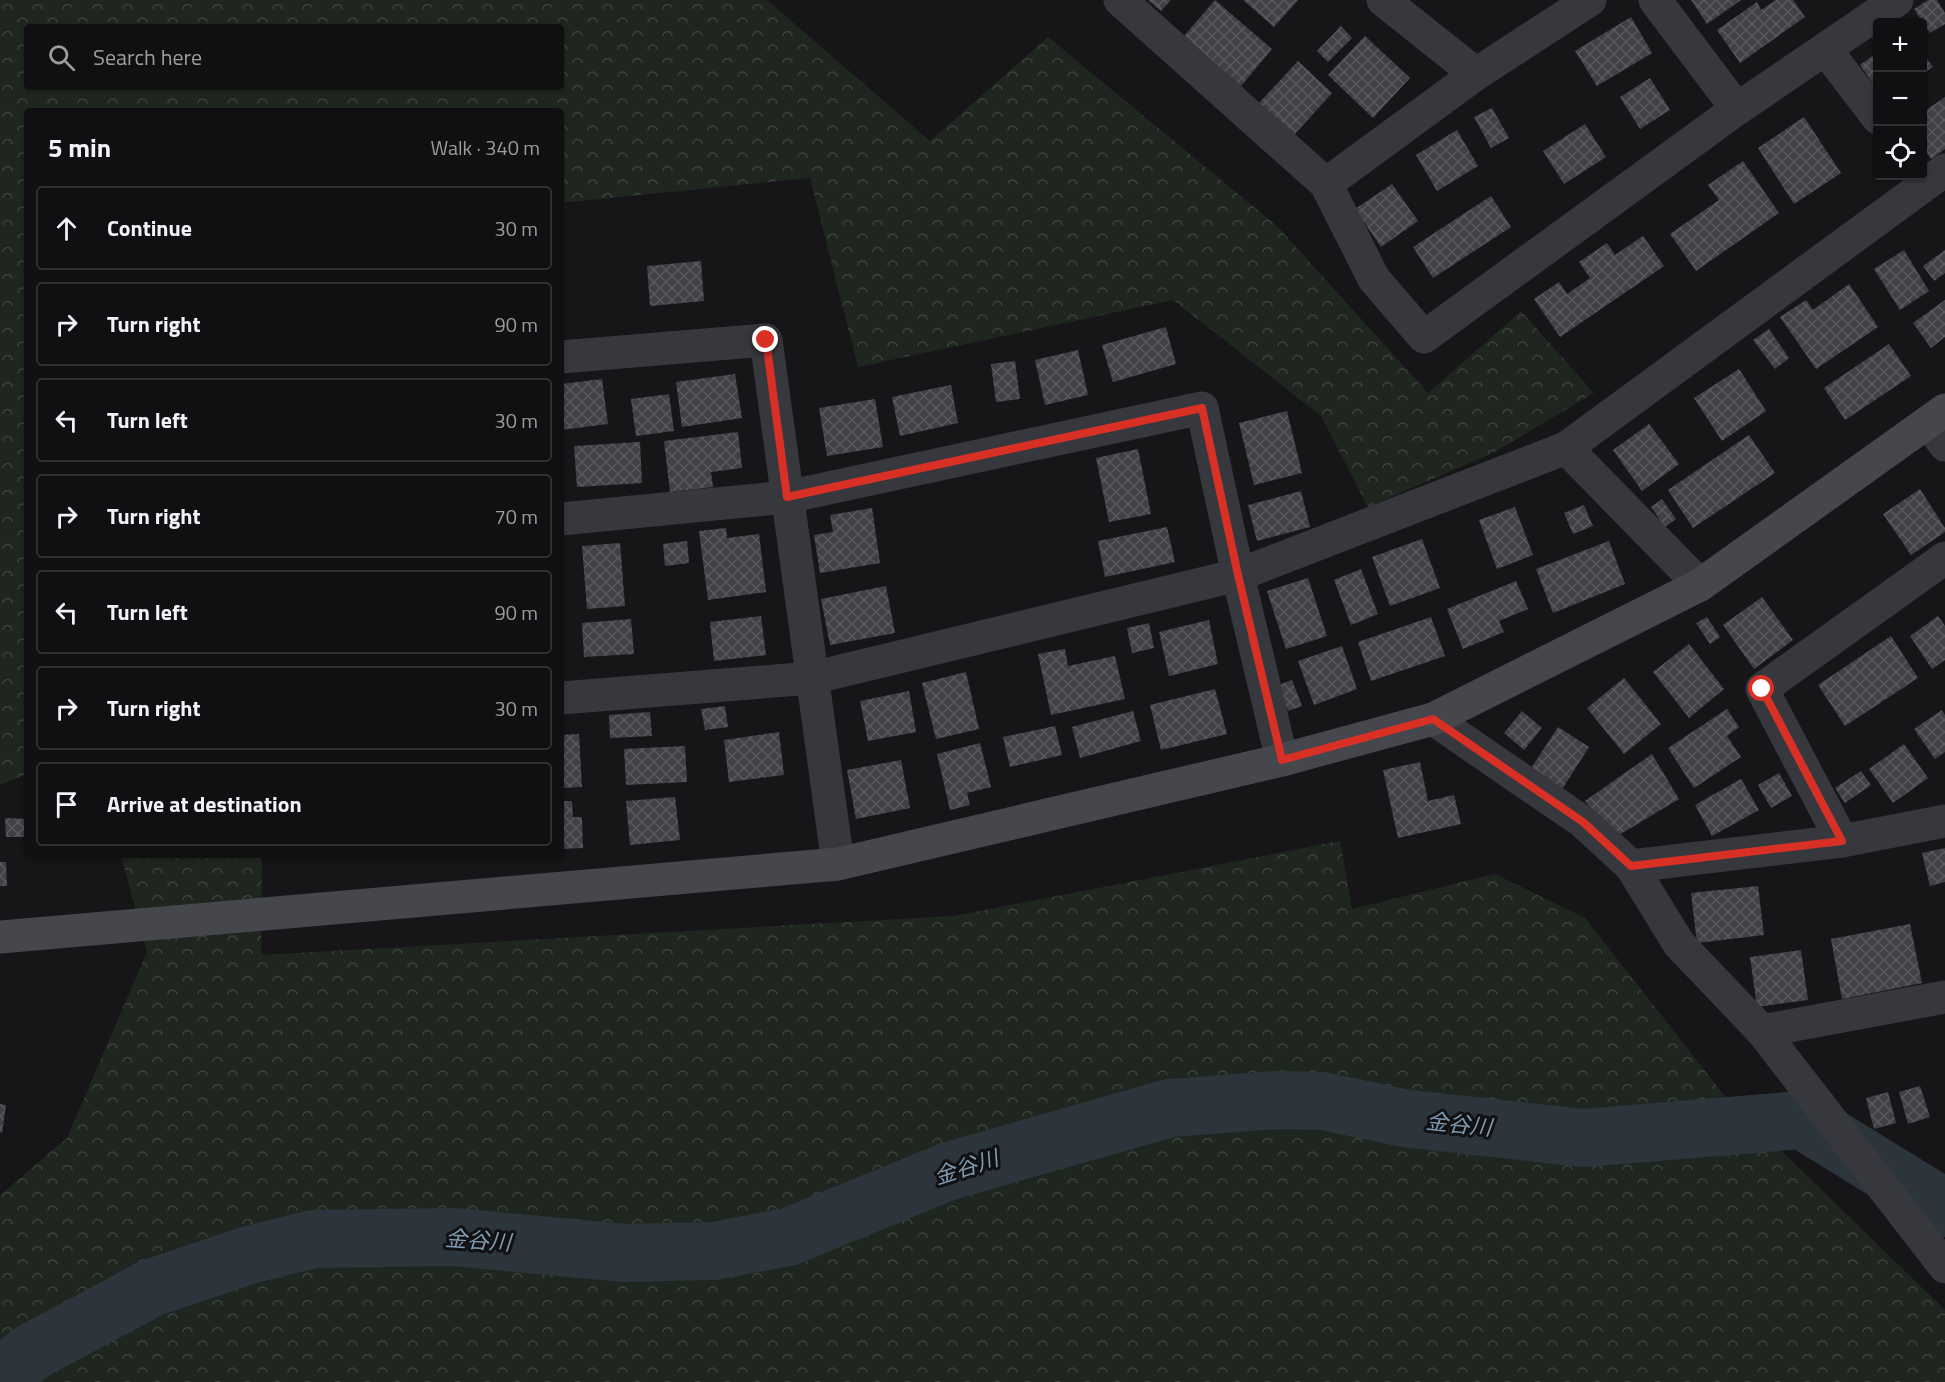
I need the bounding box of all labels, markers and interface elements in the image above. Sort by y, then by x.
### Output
map controls [1873,18,1927,180]
button: + [1873,18,1927,72]
search box [24,24,564,90]
text: Search here [93,40,202,74]
icon: search [45,41,78,74]
button: − [1873,72,1927,126]
button: locate [1873,126,1927,180]
text: 5 min [48,128,111,167]
text: Walk · 340 m [431,132,540,163]
text: Continue [107,211,192,245]
icon: ahead [50,212,83,245]
text: 30 m [494,213,538,244]
text: Turn right [107,307,201,341]
icon: right [50,308,83,341]
text: 90 m [494,309,538,340]
route end [752,326,778,352]
text: Turn left [107,403,188,437]
icon: left [50,404,83,437]
text: 30 m [494,405,538,436]
text: Turn right [107,499,201,533]
icon: right [50,500,83,533]
text: 70 m [494,501,538,532]
text: Turn left [107,595,188,629]
icon: left [50,596,83,629]
text: 90 m [494,597,538,628]
route start [1748,675,1774,701]
text: Turn right [107,691,201,725]
icon: right [50,692,83,725]
text: 30 m [494,693,538,724]
text: Arrive at destination [107,787,302,821]
icon: arrive [50,788,83,821]
water label: 金谷川 [1424,1104,1496,1145]
water label: 金谷川 [929,1140,1005,1193]
water label: 金谷川 [444,1221,514,1259]

